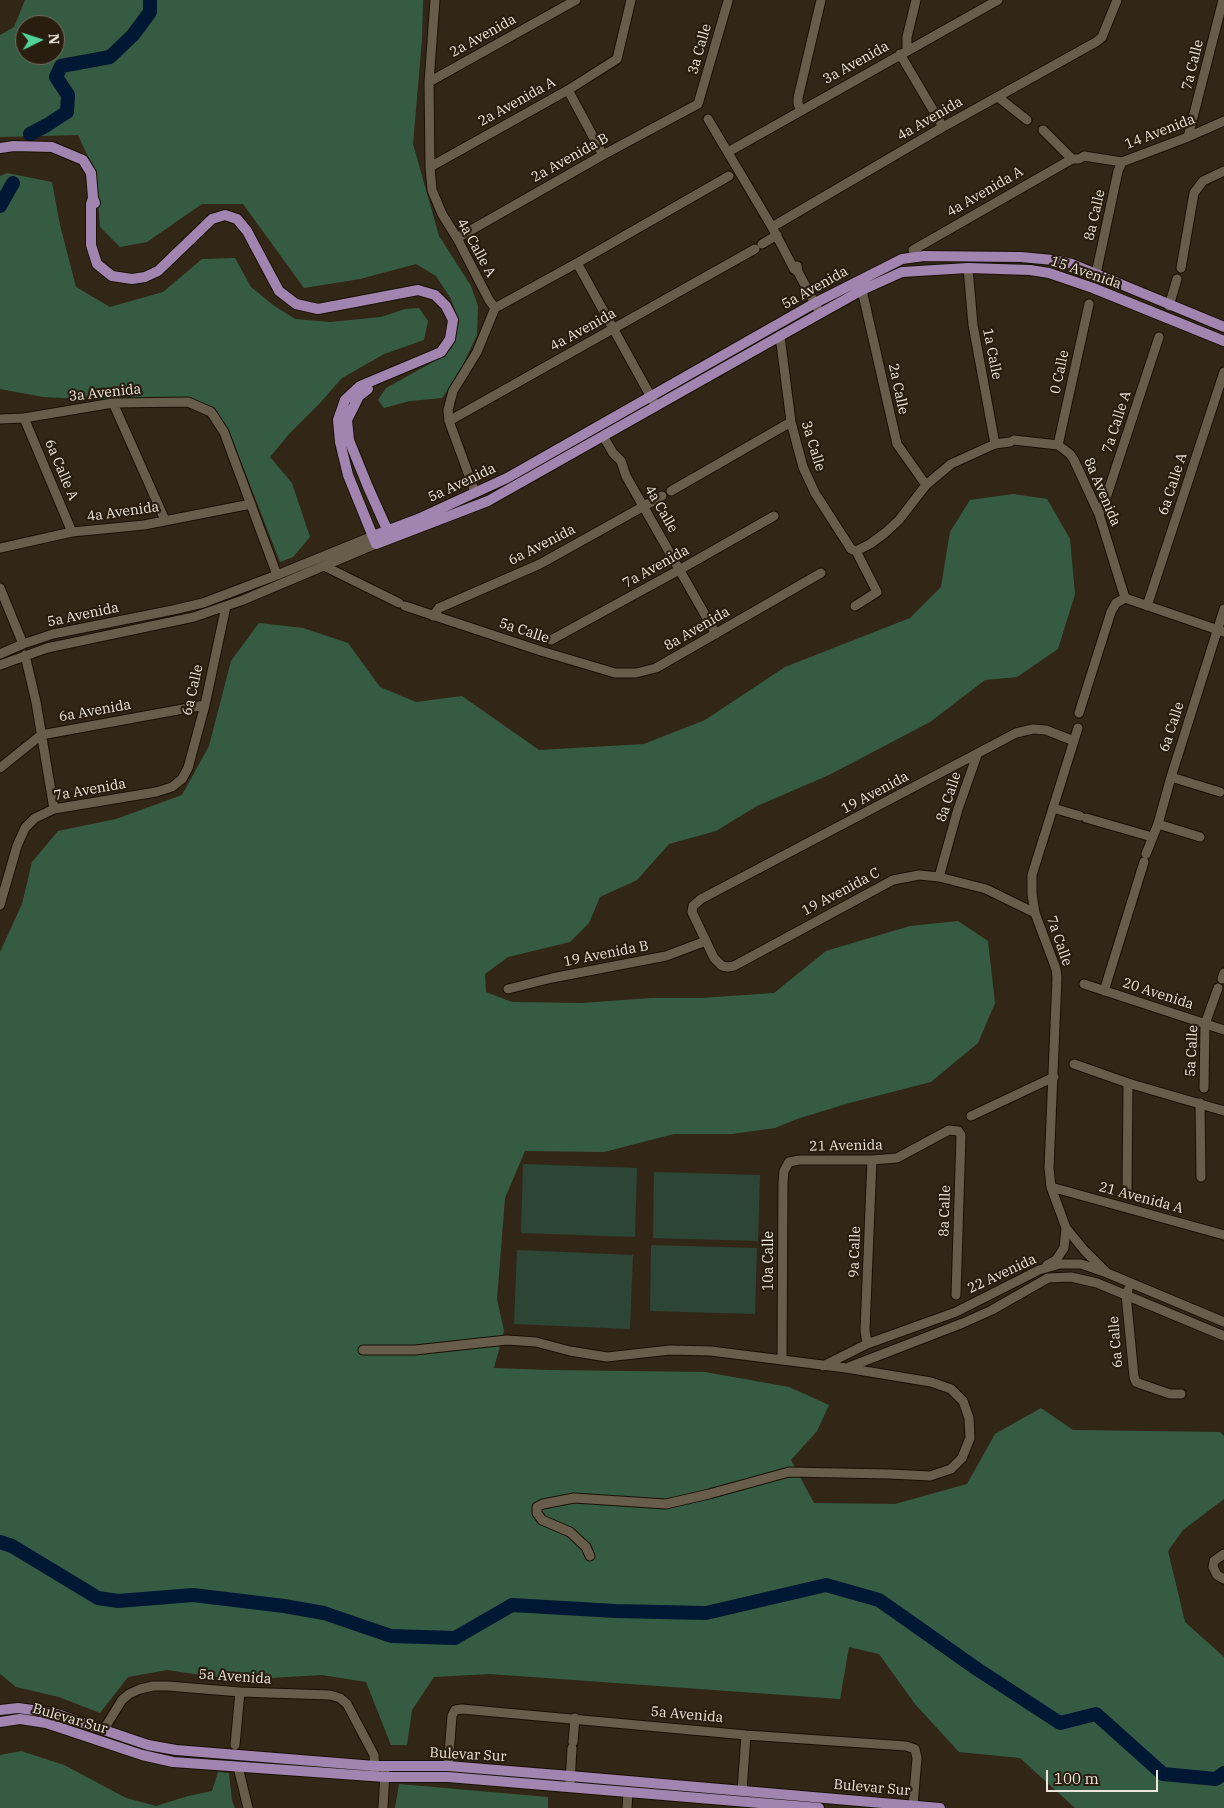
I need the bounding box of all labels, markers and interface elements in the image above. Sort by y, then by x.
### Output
street label: 2a Avenida [447,11,519,61]
north arrow [15,15,65,65]
street label: 3a Calle [685,22,715,76]
text: N [45,33,63,45]
street label: 3a Avenida [820,38,892,88]
street label: 7a Calle [1179,38,1207,92]
street label: 2a Avenida A [475,74,559,130]
street label: 4a Avenida [894,94,966,144]
street label: 14 Avenida [1123,111,1197,153]
street label: 2a Avenida B [529,130,611,186]
street label: 4a Avenida A [944,163,1026,221]
street label: 8a Calle [1081,188,1109,242]
street label: 4a Calle A [453,216,499,280]
street label: 15 Avenida [1048,253,1124,293]
street label: 5a Avenida [779,263,851,313]
street label: 4a Avenida [547,305,619,355]
street label: 1a Calle [979,327,1005,381]
street label: 0 Calle [1047,349,1073,395]
street label: 2a Calle [884,362,912,416]
street label: 3a Avenida [68,381,142,405]
street label: 7a Calle A [1099,389,1135,455]
street label: 3a Calle [797,419,829,473]
street label: 6a Calle A [41,437,81,503]
street label: 6a Calle A [1155,451,1191,517]
street label: 8a Avenida [1080,455,1124,529]
street label: 5a Avenida [425,460,499,506]
street label: 4a Calle [641,482,681,536]
street label: 4a Avenida [86,499,160,525]
street label: 6a Avenida [506,521,578,569]
street label: 7a Avenida [620,542,692,592]
street label: 5a Avenida [46,599,120,631]
street label: 8a Avenida [661,604,733,654]
street label: 5a Calle [497,615,551,647]
street label: 6a Calle [179,663,207,717]
street label: 6a Avenida [58,696,132,726]
street label: 6a Calle [1156,700,1188,754]
street label: 19 Avenida [839,768,911,818]
street label: 8a Calle [933,770,965,824]
street label: 7a Avenida [53,775,127,805]
street label: 19 Avenida C [799,864,883,920]
street label: 7a Calle [1043,914,1075,968]
street label: 19 Avenida B [562,938,650,970]
street label: 20 Avenida [1120,975,1196,1013]
street label: 5a Calle [1182,1025,1202,1077]
street label: 21 Avenida [809,1137,883,1155]
street label: 21 Avenida A [1097,1179,1185,1217]
street label: 8a Calle [936,1185,954,1237]
street label: 9a Calle [846,1226,864,1278]
street label: 10a Calle [761,1231,777,1291]
street label: 22 Avenida [965,1251,1039,1297]
street label: 6a Calle [1105,1315,1127,1369]
street label: 5a Avenida [198,1666,272,1688]
street label: Bulevar Sur [31,1700,109,1738]
street label: 5a Avenida [650,1703,724,1727]
street label: Bulevar Sur [429,1745,507,1765]
scale bar [1049,1760,1162,1792]
text: 100 m [1054,1769,1099,1788]
street label: Bulevar Sur [833,1776,911,1800]

